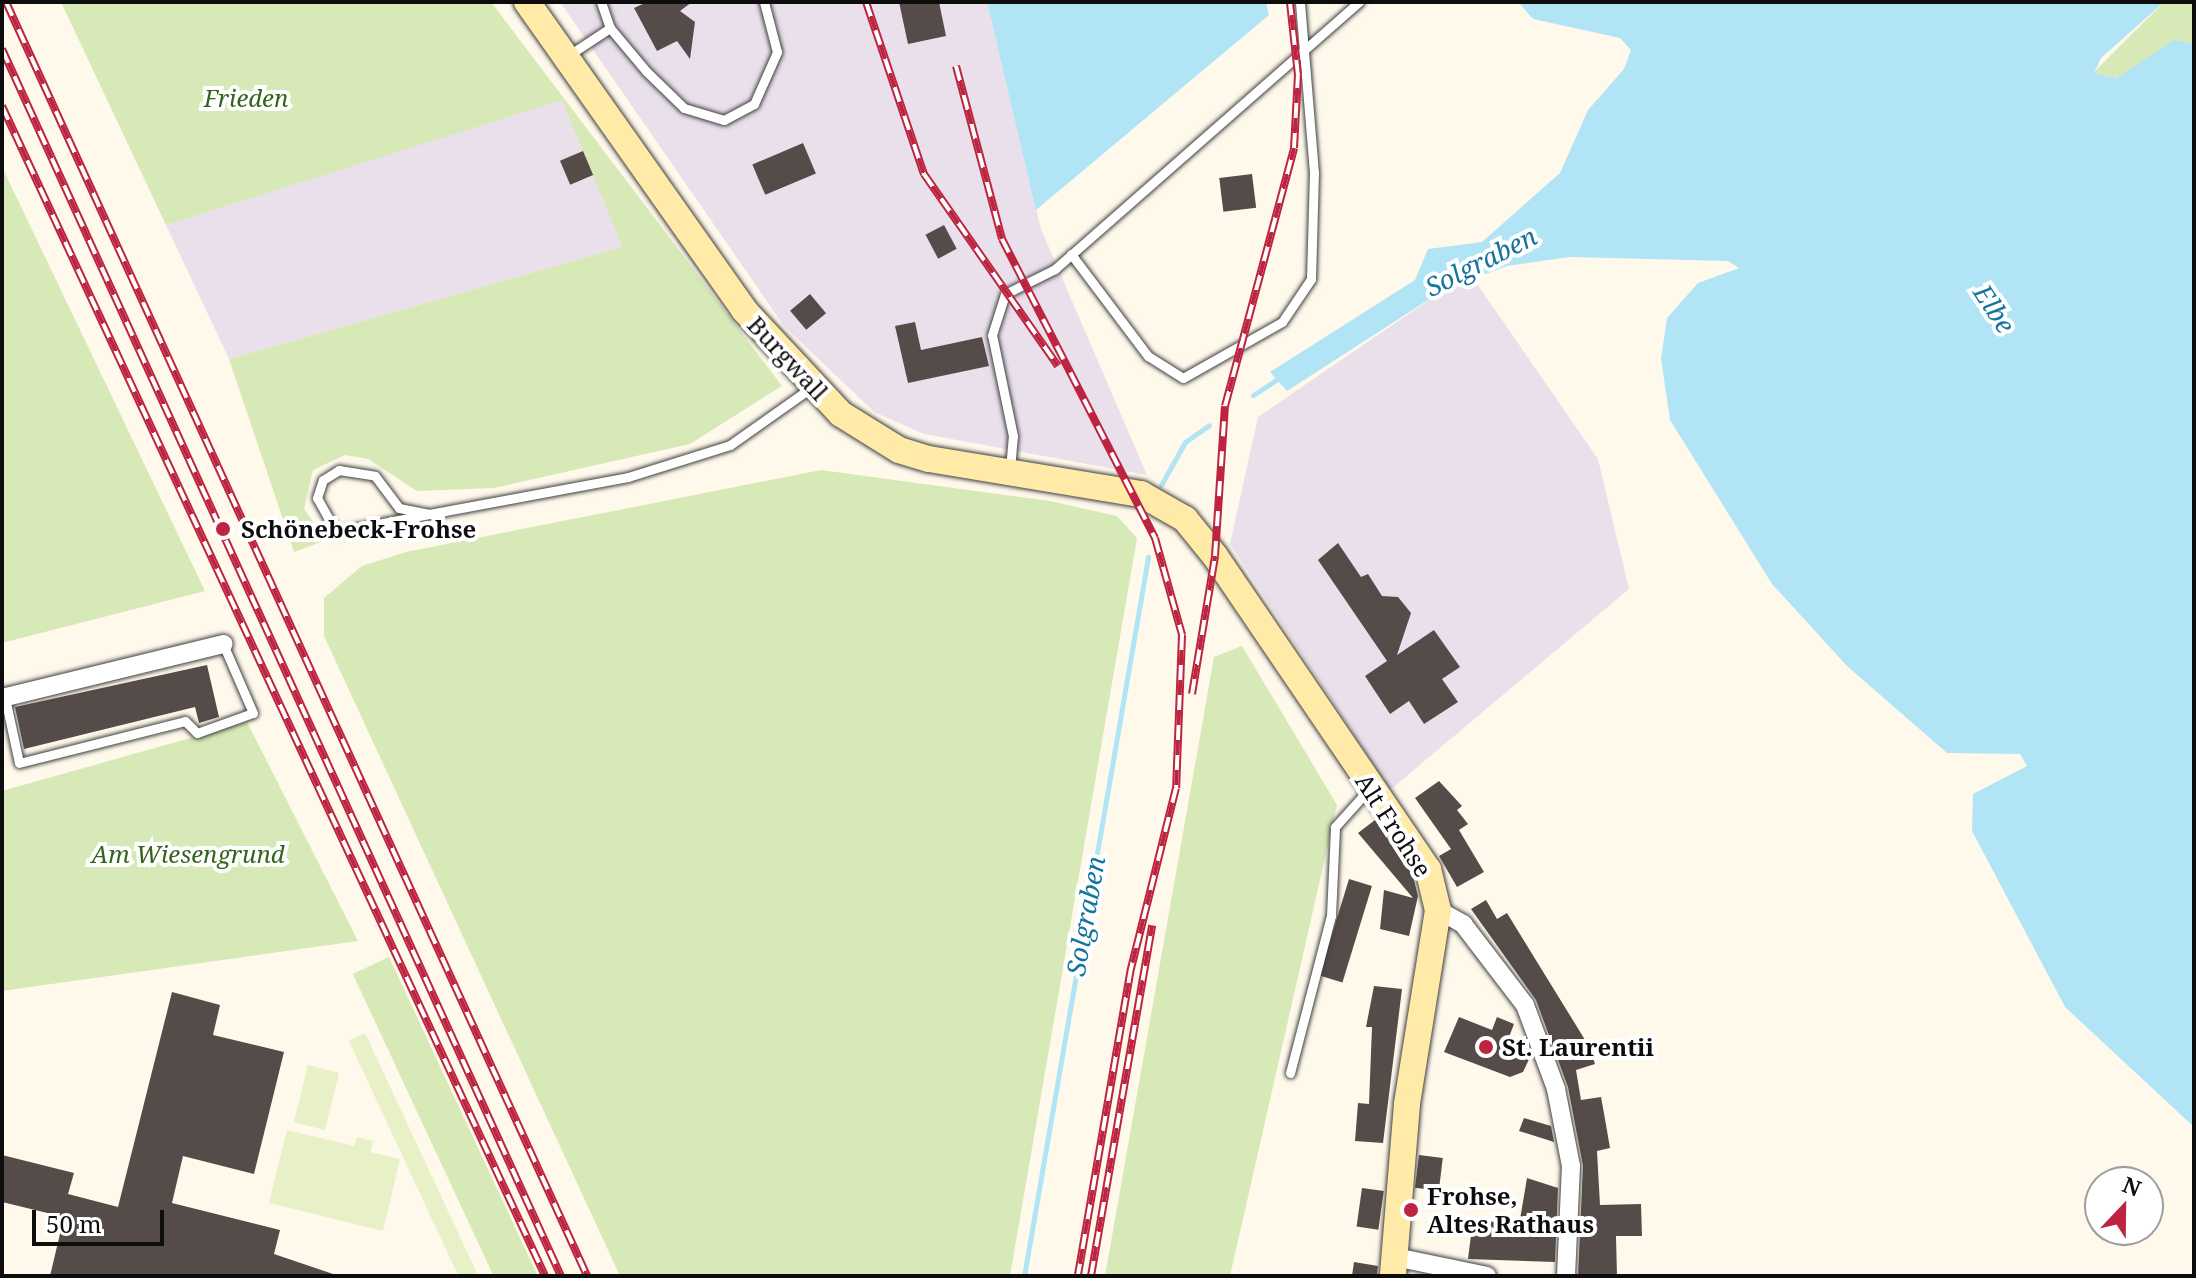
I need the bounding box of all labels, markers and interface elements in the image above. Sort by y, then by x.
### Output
park label: Frieden [204,84,288,112]
water label: Solgraben [1420,221,1542,303]
water label: Elbe [1967,279,2021,339]
street label: Burgwall [742,310,834,406]
place label: Schönebeck-Frohse [241,515,476,543]
marker: Schönebeck-Frohse [212,518,234,540]
street label: Alt Frohse [1350,768,1438,882]
park label: Am Wiesengrund [91,840,285,868]
water label: Solgraben [1060,854,1112,978]
place label: St. Laurentii [1502,1033,1654,1061]
marker: St. Laurentii [1477,1038,1495,1056]
north arrow [2084,1166,2164,1246]
text: N [2119,1168,2146,1203]
place label: Frohse, Altes Rathaus [1427,1182,1594,1238]
scale bar [36,1194,168,1244]
marker: Frohse, Altes Rathaus [1402,1201,1420,1219]
text: 50 m [46,1207,102,1240]

